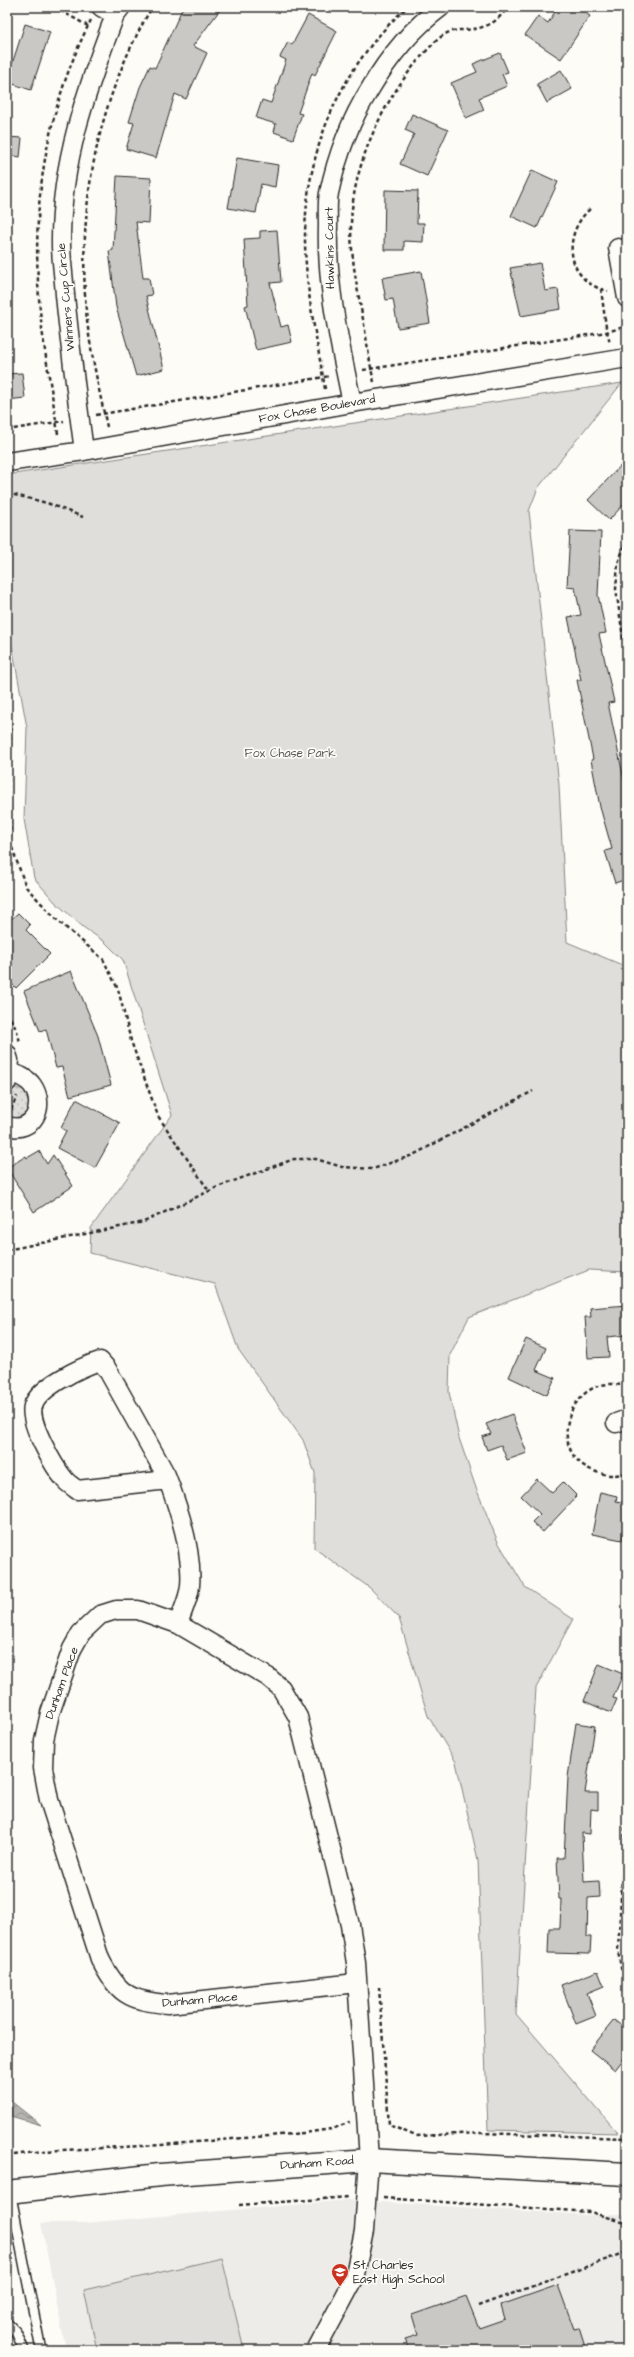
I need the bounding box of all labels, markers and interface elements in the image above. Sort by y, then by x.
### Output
street label: Hawkins Court [321,207,339,289]
street label: Winners Cup Circle [53,242,79,352]
street label: Fox Chase Boulevard [257,390,377,428]
park label: Fox Chase Park [244,745,336,762]
street label: Dunham Place [41,1644,83,1722]
street label: Dunham Place [162,1988,239,2012]
street label: Dunham Road [280,2152,354,2174]
place label: St. Charles East High School [353,2257,445,2289]
school or university icon: St. Charles East High School [330,2262,350,2287]

